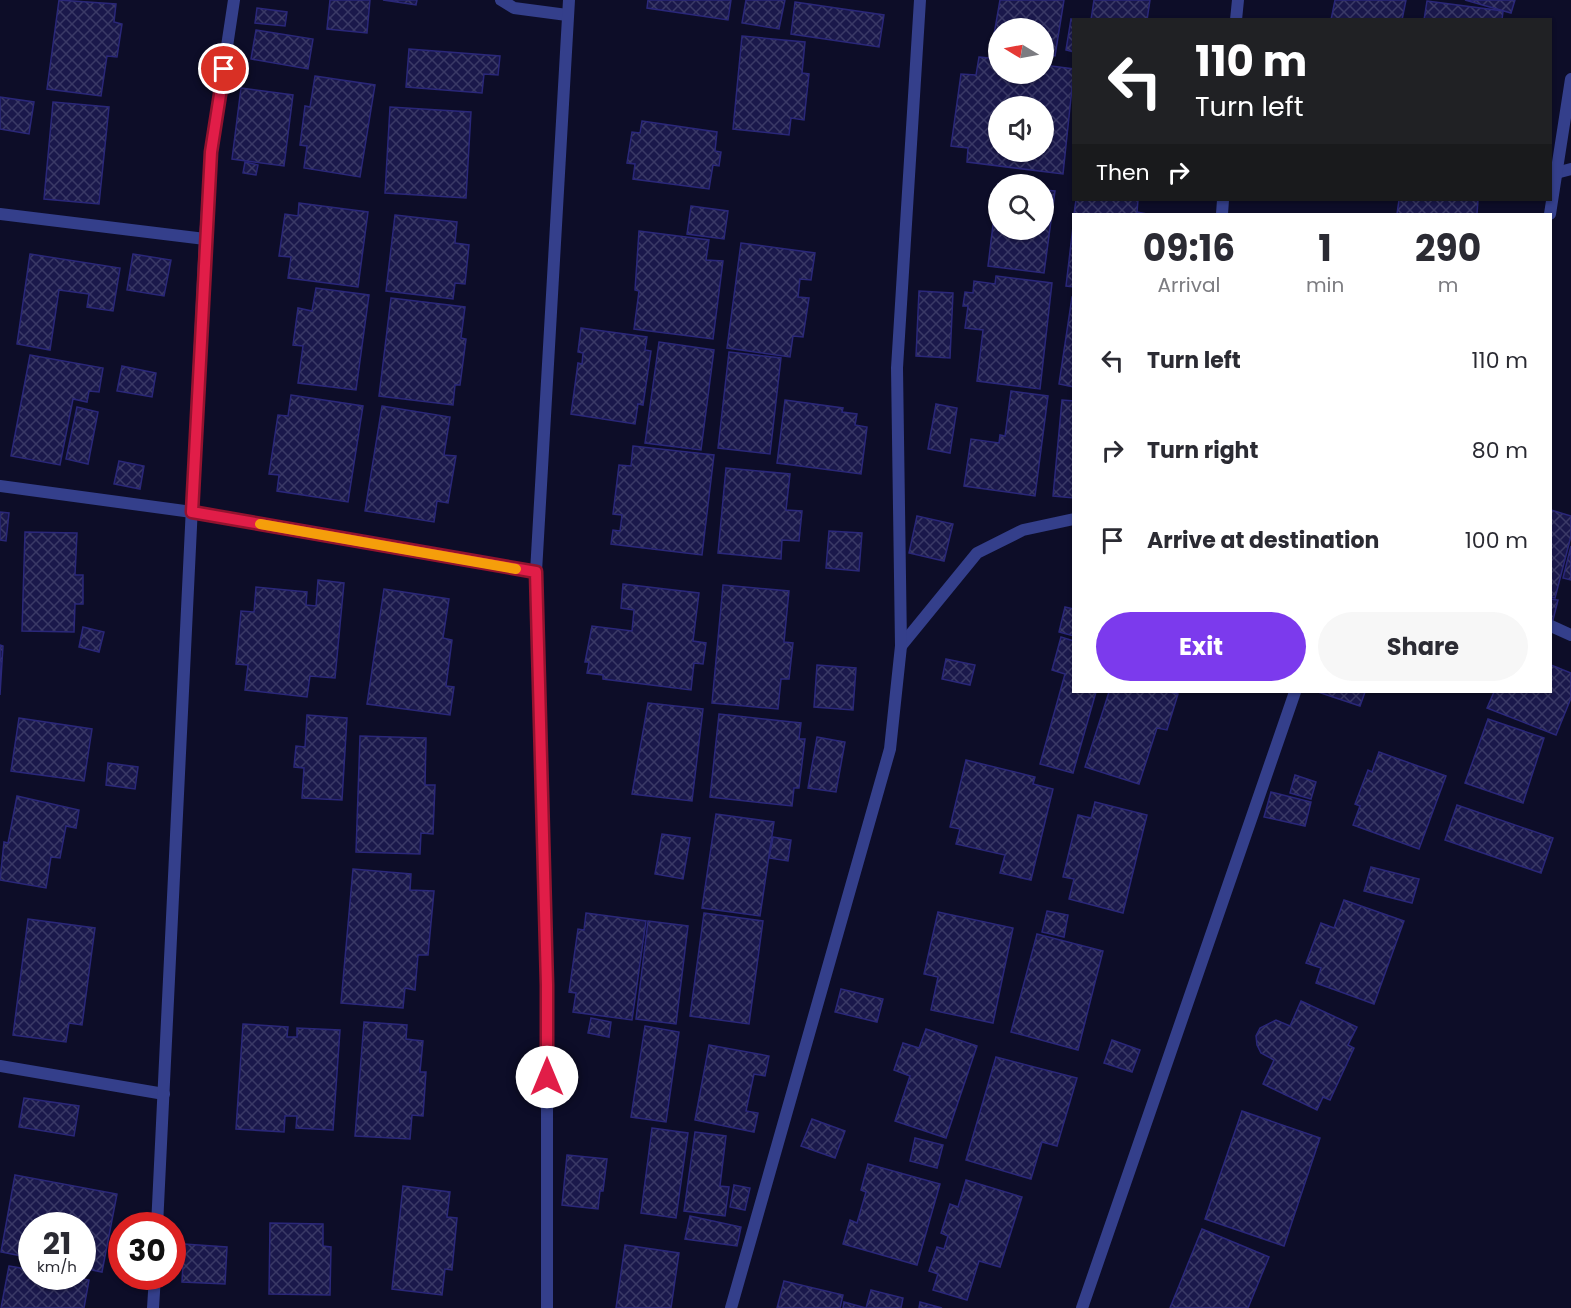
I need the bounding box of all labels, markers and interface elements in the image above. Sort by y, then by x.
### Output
north arrow [988,18,1054,84]
map controls [988,18,1054,240]
text: 110 m [1195,32,1307,91]
icon: left [1096,42,1174,120]
pin [198,43,249,94]
icon: arrive [207,52,240,85]
text: Turn left [1195,88,1304,125]
button: sound [988,96,1054,162]
icon: right [1162,156,1195,189]
text: Then [1096,157,1150,188]
button: search [988,174,1054,240]
text: 09:16 [1143,223,1235,274]
text: 1 [1318,223,1332,274]
text: 290 [1415,223,1481,274]
text: Arrival [1157,271,1220,299]
text: min [1306,271,1344,299]
text: m [1438,271,1458,299]
icon: left [1096,344,1129,377]
text: Turn left [1147,345,1241,376]
text: 110 m [1472,345,1528,376]
icon: right [1096,434,1129,467]
text: Turn right [1147,435,1258,466]
text: 80 m [1472,435,1528,466]
icon: arrive [1096,524,1129,557]
text: Arrive at destination [1147,525,1379,556]
text: 100 m [1465,525,1528,556]
button: Exit [1096,612,1306,681]
button: Share [1318,612,1528,681]
position arrow [515,1045,579,1109]
speed limit sign: 30 [108,1212,186,1290]
text: 21 [43,1222,71,1265]
text: km/h [37,1256,77,1277]

